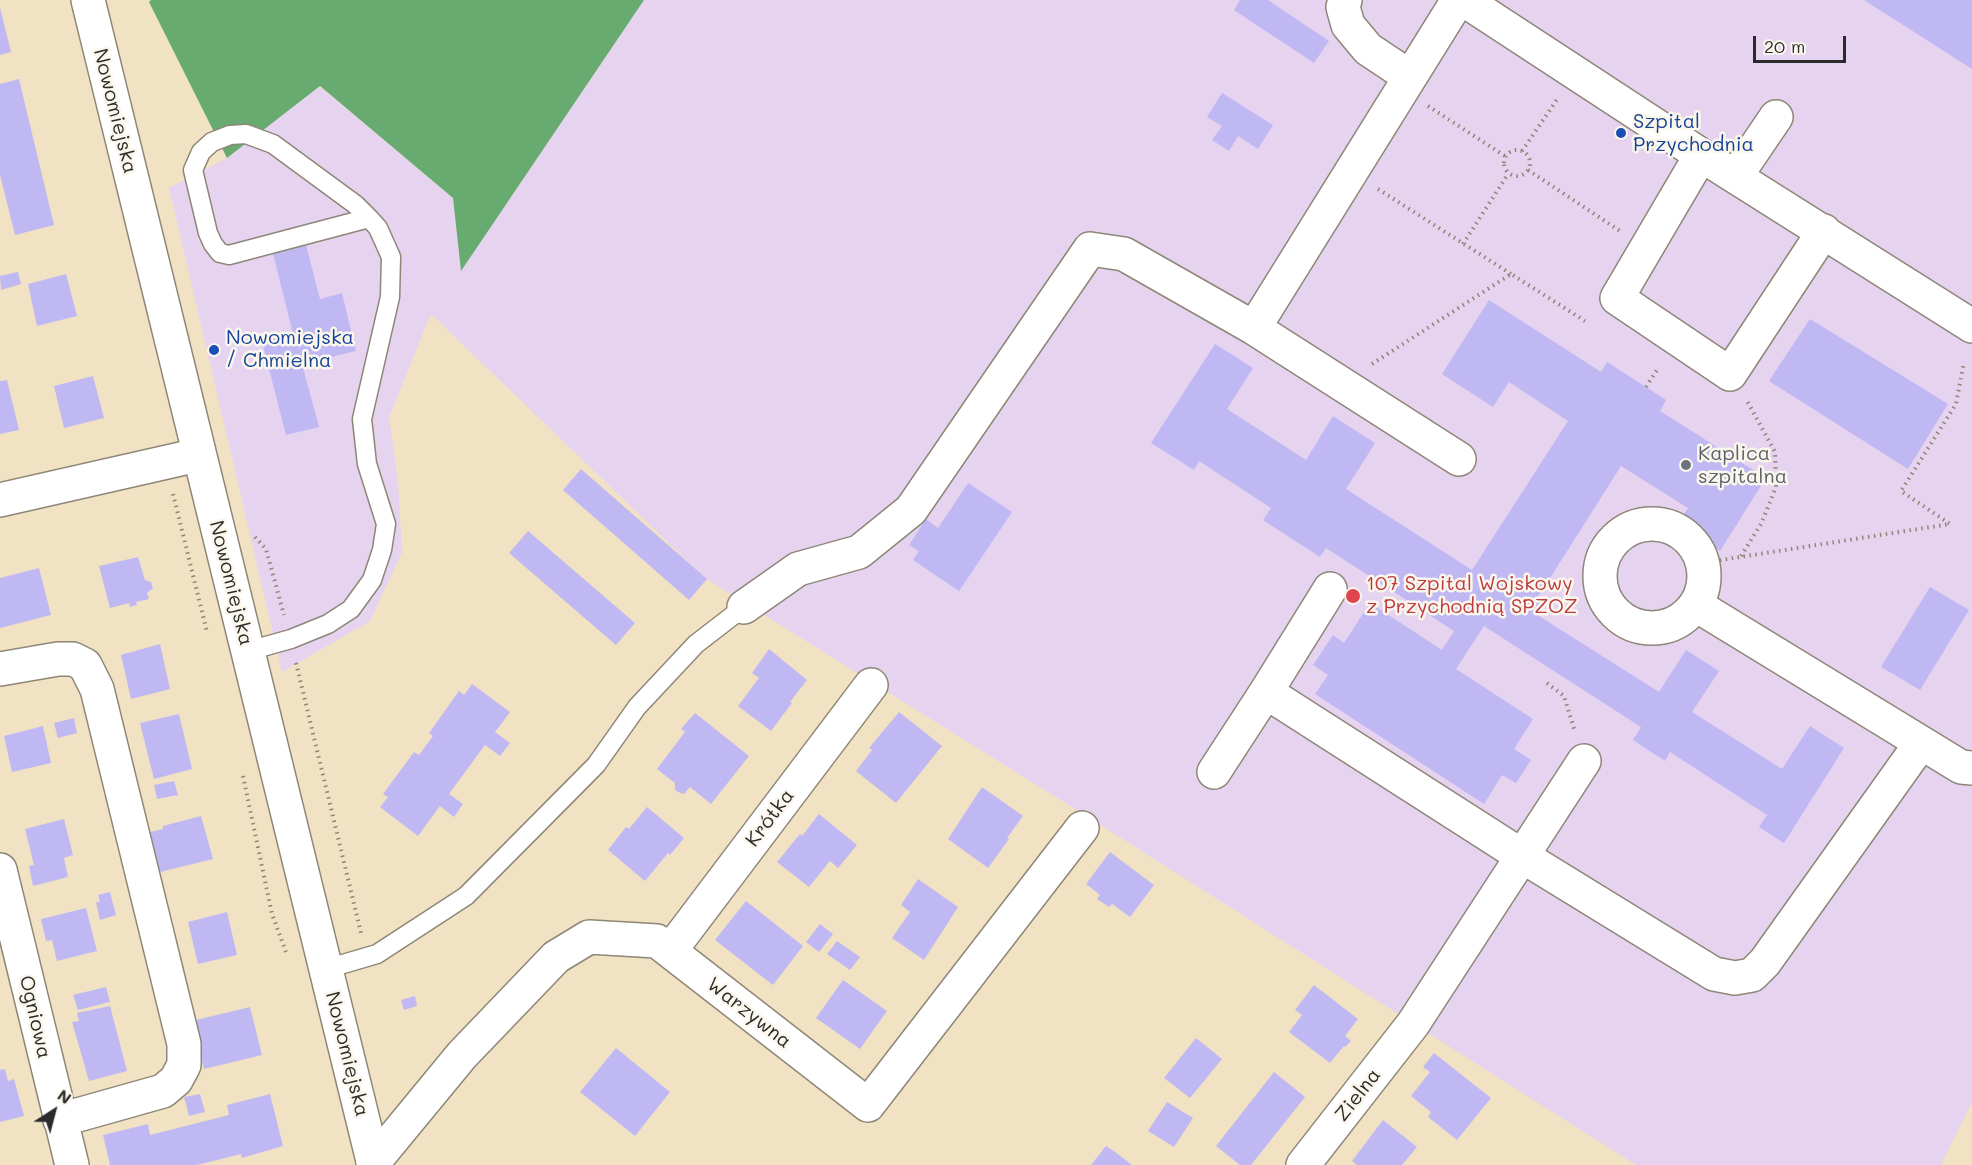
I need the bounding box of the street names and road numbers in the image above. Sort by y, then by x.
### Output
street label: Nowomiejska [88,46,142,176]
street label: Nowomiejska [204,518,258,648]
street label: Krótka [741,784,799,852]
street label: Ogniowa [14,973,56,1061]
street label: Warzywna [702,973,796,1053]
street label: Nowomiejska [320,989,374,1119]
street label: Zielna [1330,1064,1386,1126]

